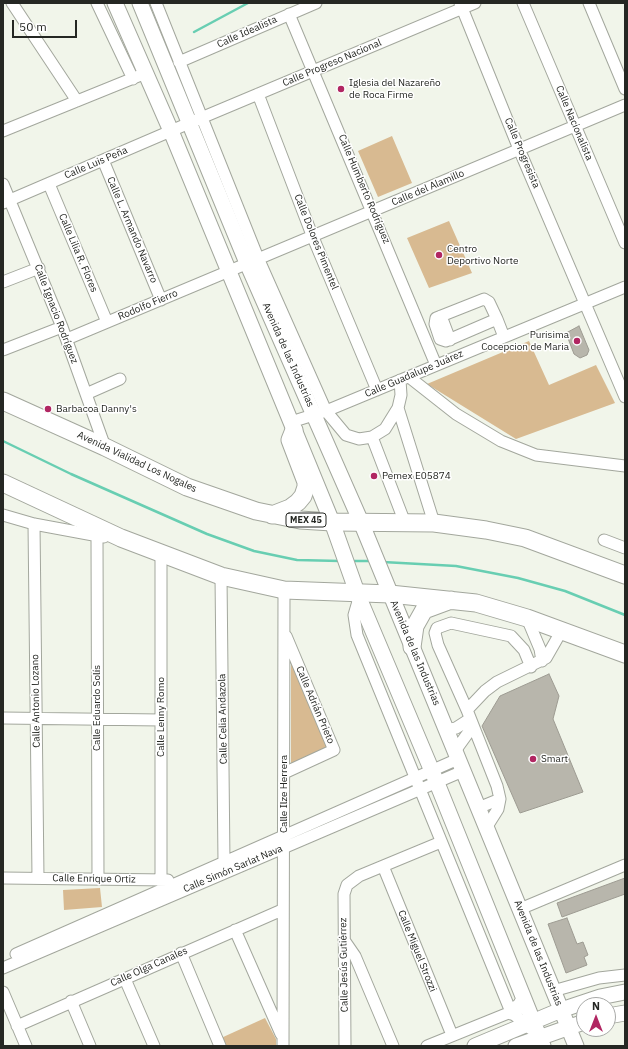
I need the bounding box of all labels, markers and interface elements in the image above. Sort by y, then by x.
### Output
scale bar [14,12,79,38]
street label: Calle Idealista [215,13,279,51]
text: 50 m [19,19,47,34]
street label: Calle Progreso Nacional [281,37,383,89]
place label: Iglesia del Nazareño de Roca Firme [349,77,441,100]
marker: Iglesia del Nazareño de Roca Firme [336,84,346,94]
street label: Calle Nacionalista [553,84,595,162]
street label: Calle Progresista [502,116,542,190]
street label: Calle Humberto Rodríguez [336,133,392,245]
street label: Calle Luis Peña [63,144,129,182]
street label: Calle del Alamillo [390,167,466,209]
street label: Calle L. Armando Navarro [104,175,160,285]
street label: Calle Dolores Pimentel [291,193,341,291]
street label: Calle Lilia R. Flores [56,212,100,294]
place label: Centro Deportivo Norte [447,243,518,266]
marker: Centro Deportivo Norte [434,250,444,260]
street label: Calle Ignacio Rodríguez [32,263,80,365]
street label: Rodolfo Fierro [116,287,180,323]
street label: Avenida de las Industrias [260,301,316,409]
place label: Purisima Cocepcion de Maria [481,329,569,352]
marker: Purisima Cocepcion de Maria [572,336,582,346]
street label: Calle Guadalupe Juárez [363,348,465,400]
place label: Barbacoa Danny's [56,403,137,415]
marker: Barbacoa Danny's [43,404,53,414]
street label: Avenida Vialidad Los Nogales [75,429,199,495]
place label: Pemex E05874 [382,470,451,482]
marker: Pemex E05874 [369,471,379,481]
road number: MEX 45 [286,513,326,527]
street label: Avenida de las Industrias [387,599,443,707]
street label: Calle Antonio Lozano [29,654,43,748]
street label: Calle Adrián Prieto [293,664,337,746]
street label: Calle Eduardo Solís [91,665,103,751]
street label: Calle Celia Andazola [216,673,230,765]
street label: Calle Lenny Romo [155,677,167,757]
place label: Smart [541,753,568,765]
marker: Smart [528,754,538,764]
street label: Calle Ilze Herrera [278,755,290,833]
street label: Calle Simón Sarlat Nava [182,843,284,895]
street label: Calle Enrique Ortiz [52,872,136,886]
street label: Avenida de las Industrias [511,898,565,1008]
street label: Calle Miguel Strozzi [395,908,439,994]
street label: Calle Jesús Gutiérrez [337,918,351,1012]
street label: Calle Olga Canales [109,945,189,989]
north arrow [576,997,616,1037]
text: N [592,999,600,1013]

